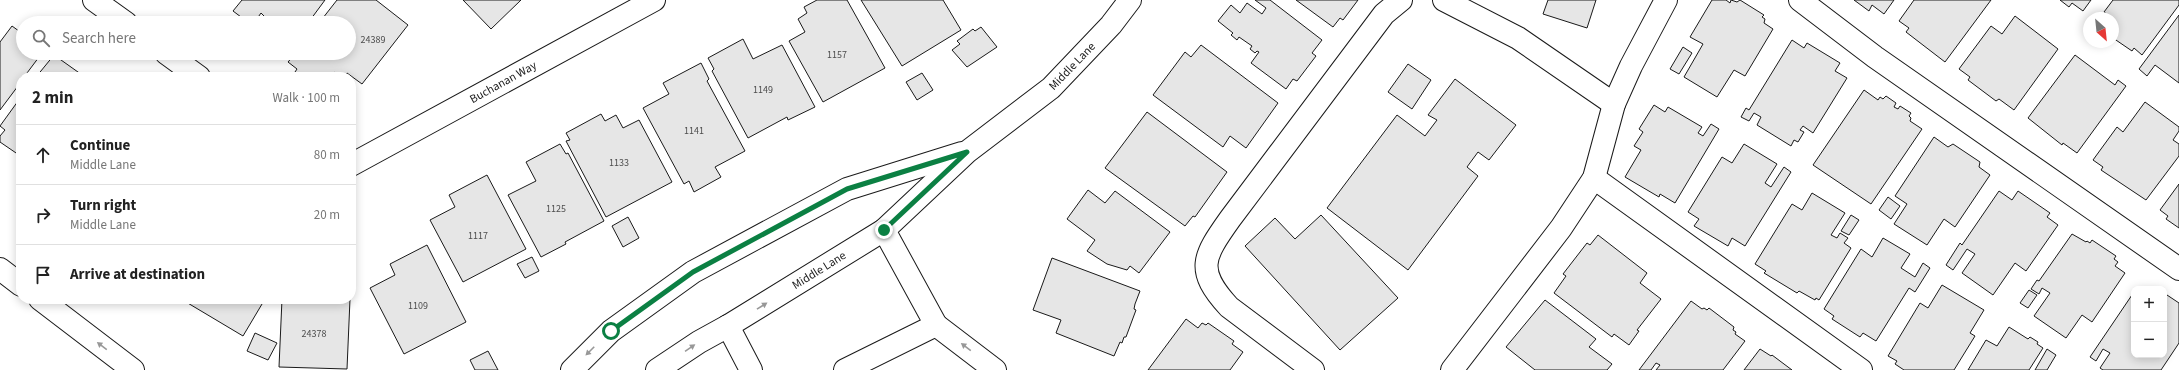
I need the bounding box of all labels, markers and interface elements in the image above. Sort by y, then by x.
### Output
north arrow [2083,12,2119,48]
search box [16,16,356,60]
icon: search [30,27,52,49]
text: Search here [62,28,136,49]
house number: 24389 [361,33,385,47]
street label: Middle Lane [1045,39,1100,94]
house number: 1157 [827,48,847,62]
street label: Buchanan Way [467,57,540,108]
house number: 1149 [753,83,773,97]
text: 2 min [32,86,73,110]
text: Walk · 100 m [272,89,340,107]
house number: 1141 [684,124,704,138]
text: Continue [70,135,130,156]
icon: ahead [32,144,54,166]
text: 80 m [314,146,340,164]
text: Middle Lane [70,156,136,174]
house number: 1133 [609,156,629,170]
text: Turn right [70,195,136,216]
house number: 1125 [546,202,566,216]
icon: right [32,204,54,226]
text: 20 m [314,206,340,224]
text: Middle Lane [70,216,136,234]
route end [875,221,893,239]
house number: 1117 [468,229,488,243]
street label: Middle Lane [789,247,850,294]
icon: arrive [32,264,54,286]
text: Arrive at destination [70,264,205,285]
map controls [2131,286,2167,358]
button: + [2131,286,2167,322]
house number: 1109 [408,299,428,313]
one-way arrow [756,302,768,309]
route start [602,322,620,340]
button: − [2131,322,2167,358]
house number: 24378 [302,327,326,341]
one-way arrow [97,342,108,351]
one-way arrow [960,343,971,352]
one-way arrow [685,344,695,352]
one-way arrow [585,347,595,356]

